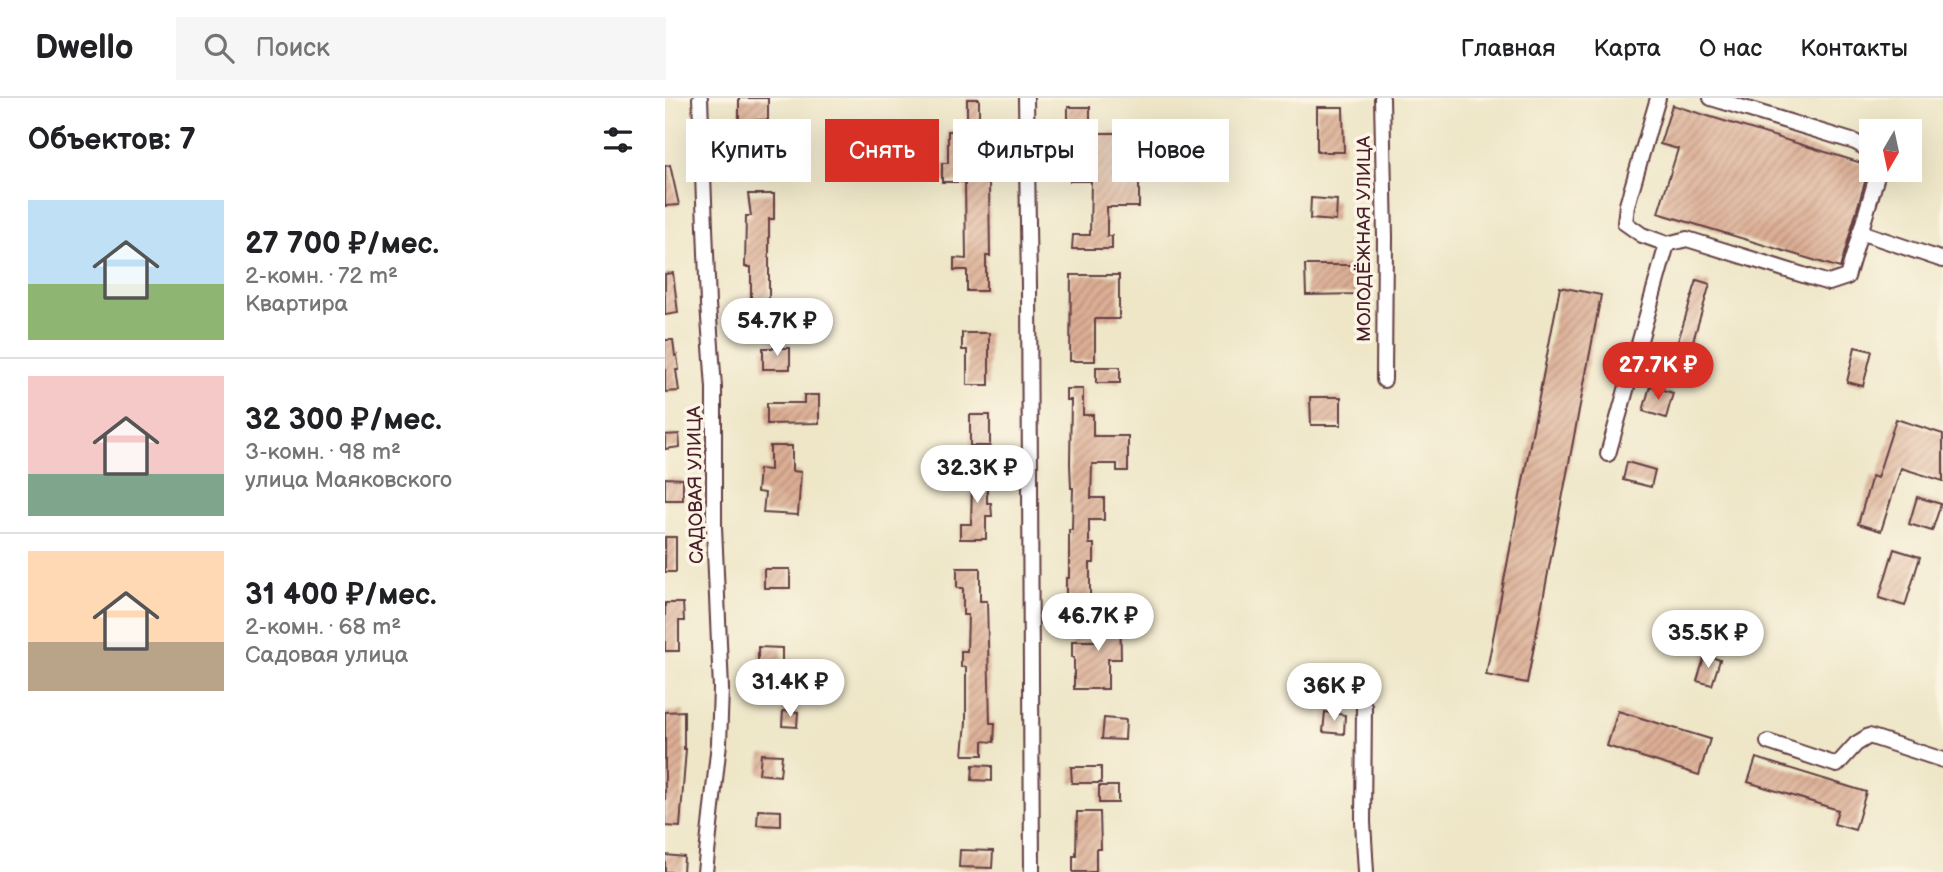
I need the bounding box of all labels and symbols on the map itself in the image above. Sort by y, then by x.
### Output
north arrow [1859,119,1921,182]
street label: МОЛОДЁЖНАЯ УЛИЦА [1353,136,1376,342]
pin: 54.7K ₽ [712,299,842,358]
pin: 27.7K ₽ [1593,342,1723,402]
street label: САДОВАЯ УЛИЦА [683,405,709,564]
pin: 32.3K ₽ [912,446,1042,505]
pin: 46.7K ₽ [1033,594,1163,653]
pin: 35.5K ₽ [1643,610,1773,670]
pin: 31.4K ₽ [725,660,855,719]
pin: 36K ₽ [1285,664,1383,723]

